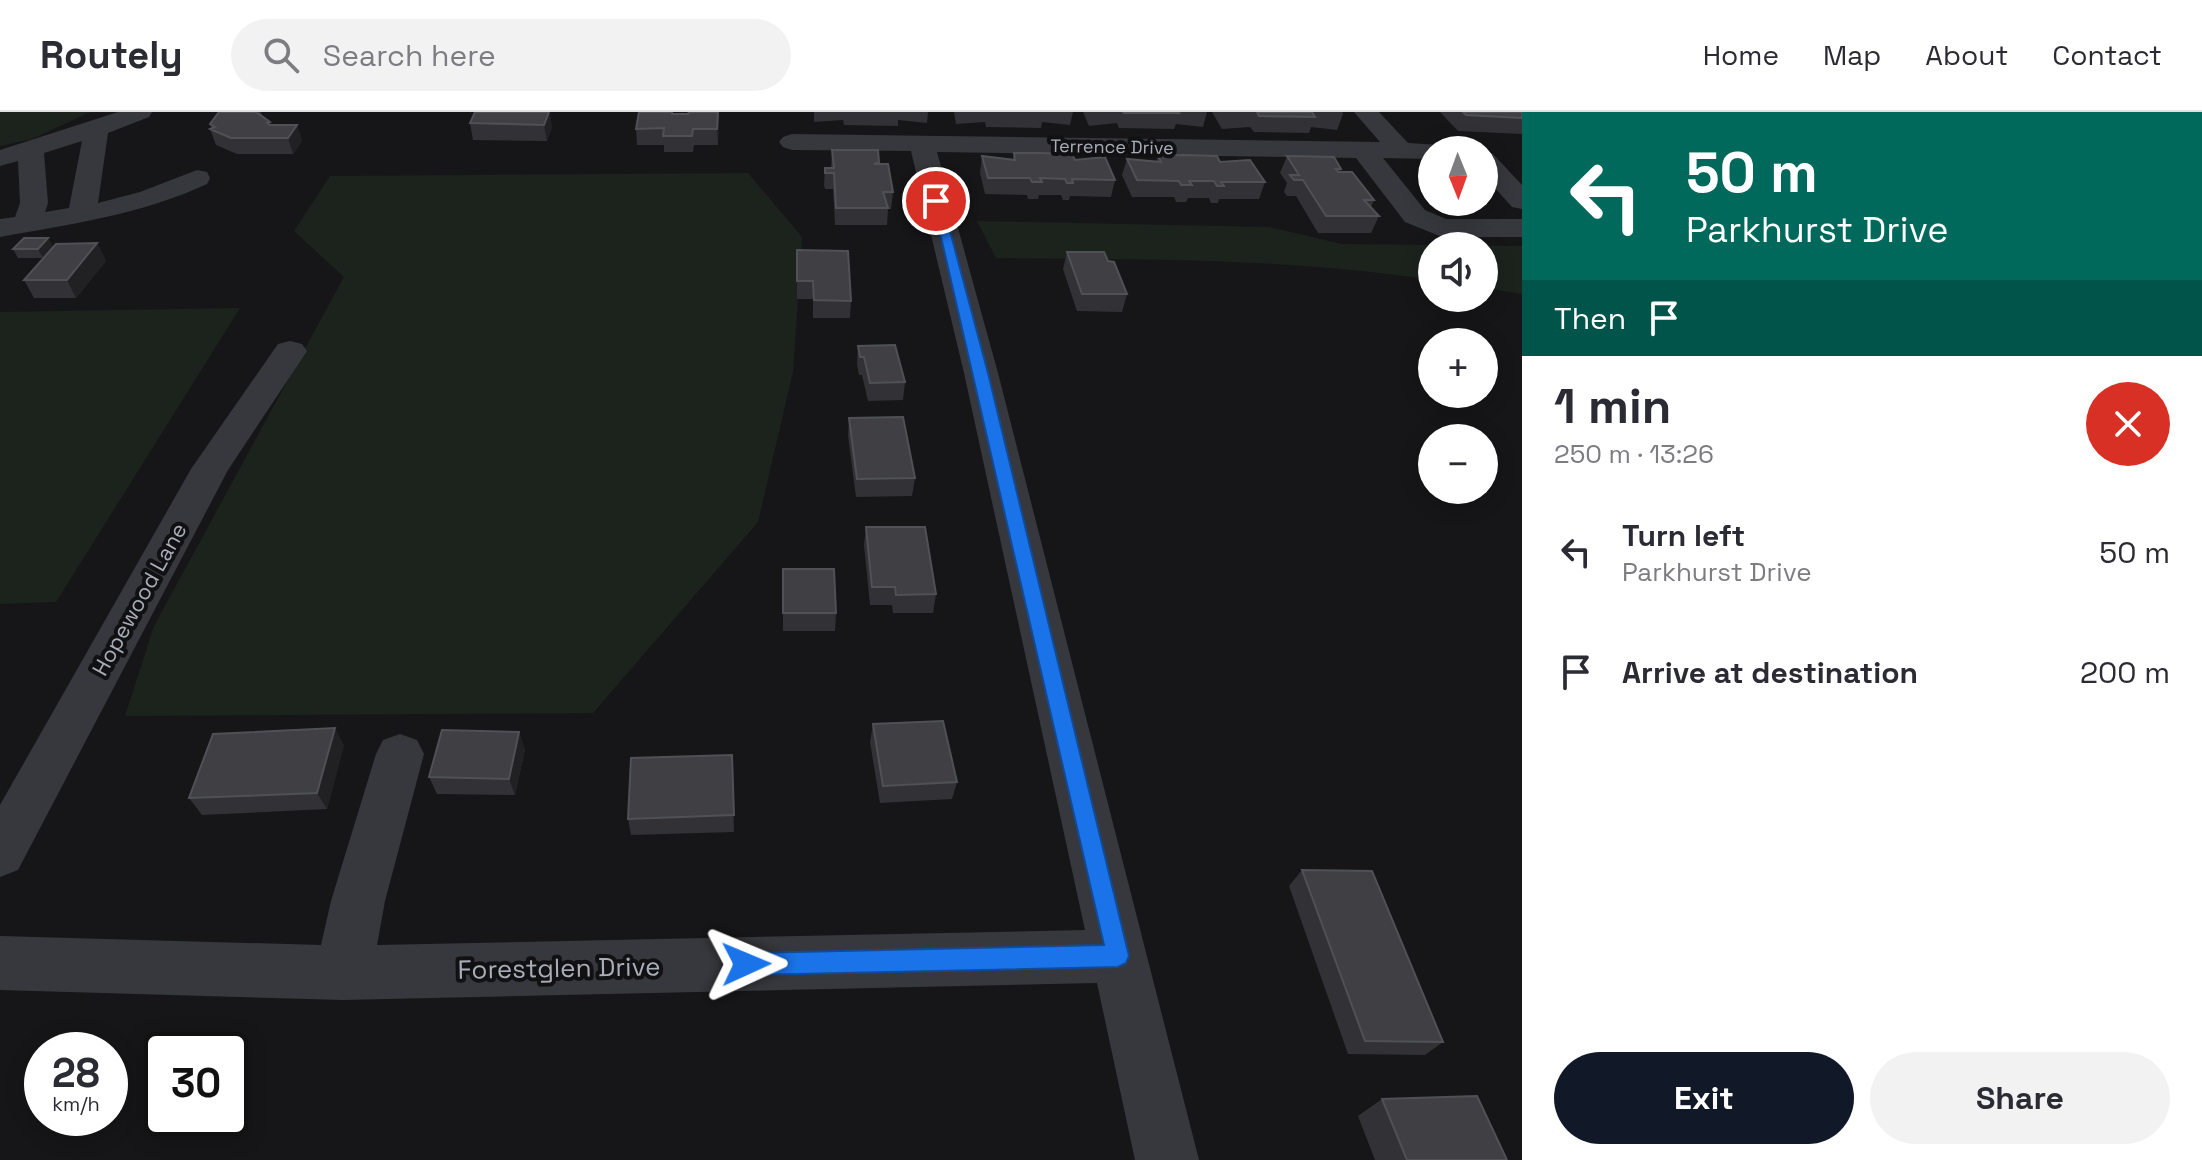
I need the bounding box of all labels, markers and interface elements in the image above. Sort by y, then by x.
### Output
search box [231,19,791,91]
text: Routely [40,31,183,79]
icon: search [259,33,303,77]
text: Search here [323,36,496,75]
text: Home [1703,37,1779,73]
text: Map [1823,37,1881,73]
text: About [1925,37,2008,73]
text: Contact [2052,37,2162,73]
street label: Terrence Drive [1050,134,1174,159]
north arrow [1418,136,1498,216]
map controls [1418,136,1498,504]
text: 50 m [1686,137,1818,208]
icon: left [1554,144,1658,248]
pin [902,167,970,235]
icon: arrive [914,179,958,223]
text: Parkhurst Drive [1686,207,1949,253]
button: sound [1418,232,1498,312]
icon: arrive [1642,296,1686,340]
text: Then [1554,299,1626,338]
button: + [1418,328,1498,408]
text: 1 min [1554,376,1671,437]
button: close [2086,382,2170,466]
button: − [1418,424,1498,504]
text: 250 m · 13:26 [1554,437,1714,471]
text: Turn left [1622,516,1745,555]
street label: Hopewood Lane [85,518,193,680]
icon: left [1554,530,1598,574]
text: 50 m [2099,533,2170,572]
text: Parkhurst Drive [1622,555,1812,589]
icon: arrive [1554,650,1598,694]
text: Arrive at destination [1622,653,1918,692]
text: 200 m [2080,653,2170,692]
position arrow [704,922,788,1006]
street label: Forestglen Drive [457,949,661,987]
speed limit sign: 30 [144,1032,248,1136]
text: 28 [52,1048,100,1099]
button: Exit [1554,1052,1854,1144]
button: Share [1870,1052,2170,1144]
text: km/h [52,1091,100,1117]

